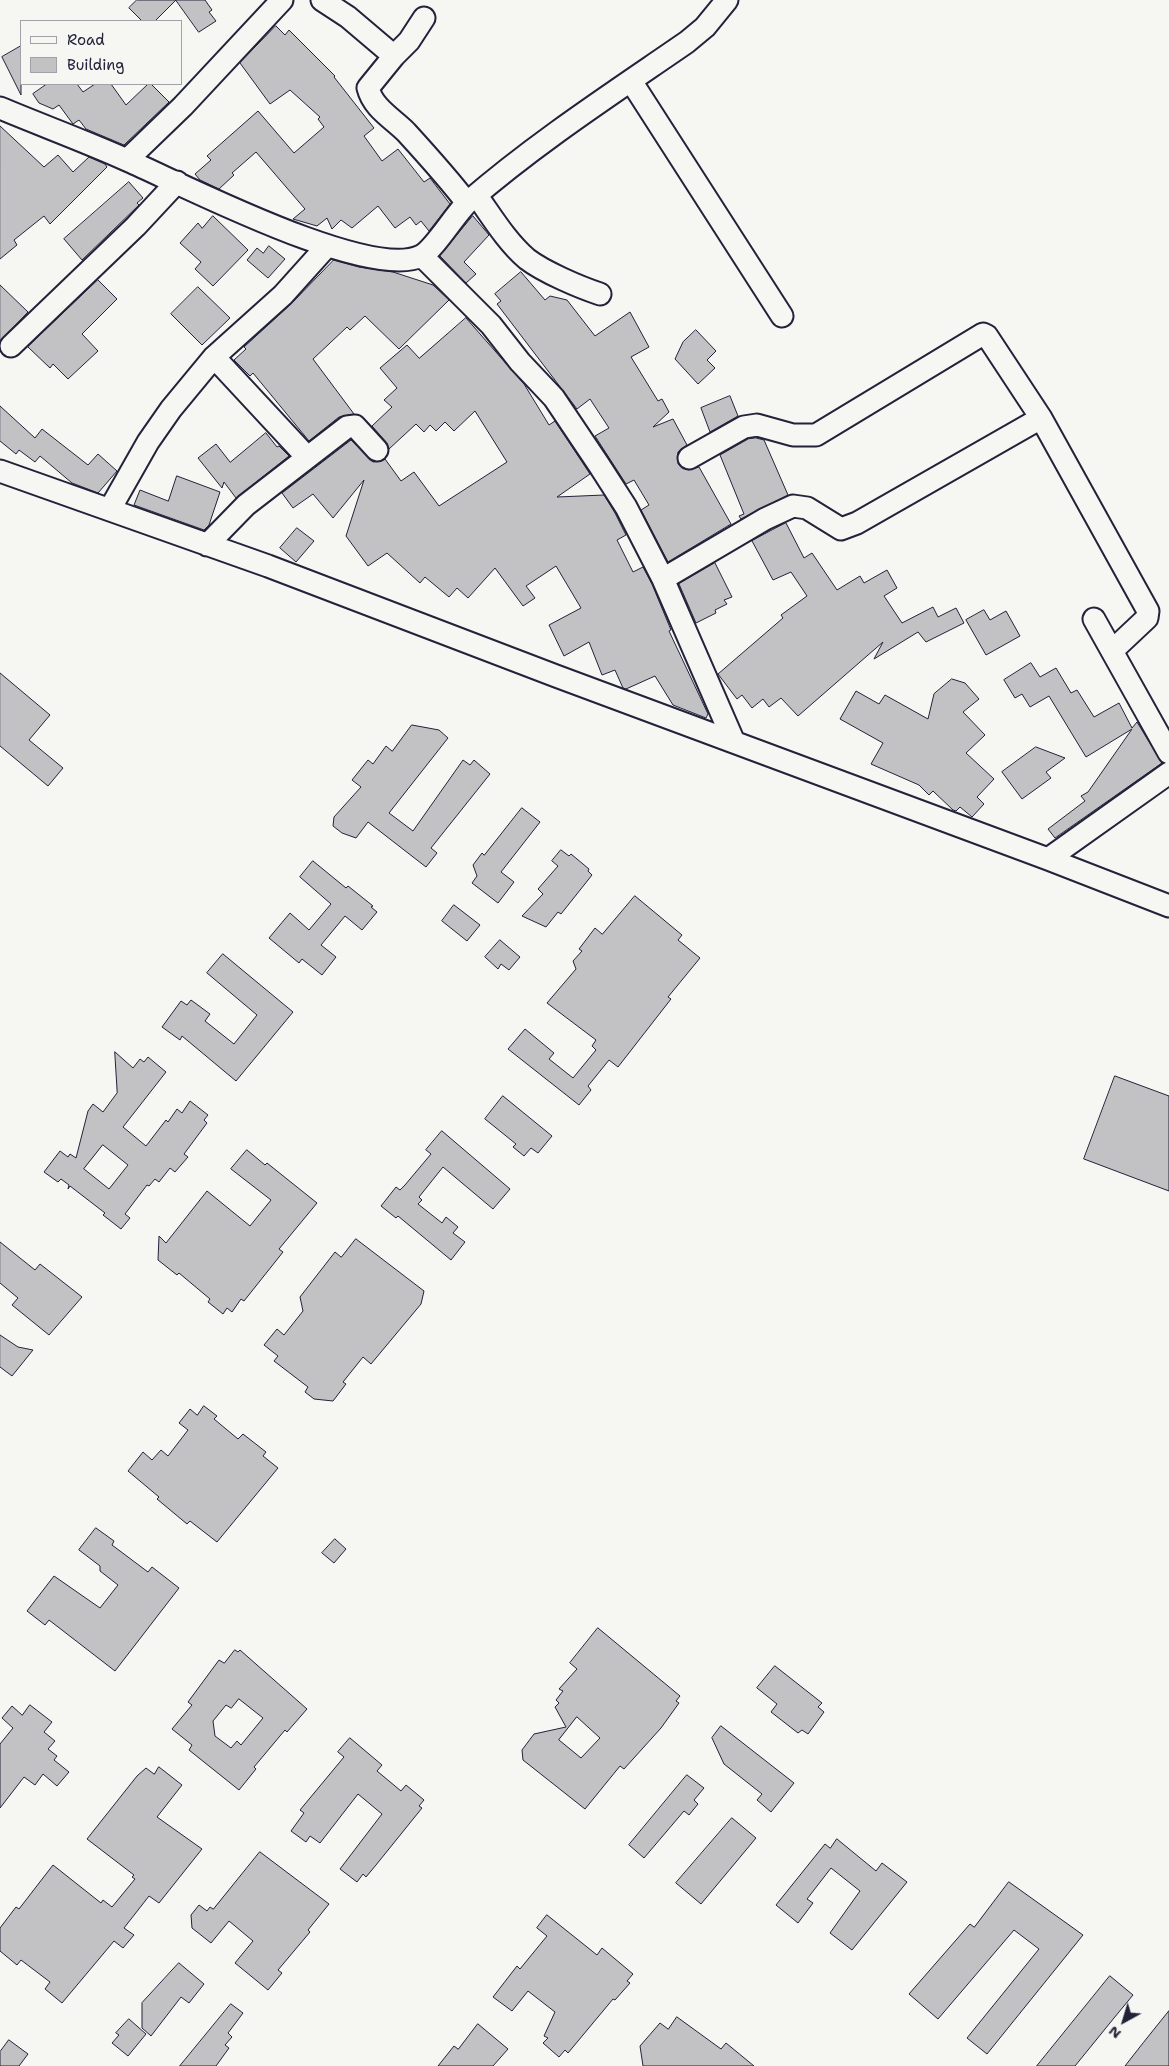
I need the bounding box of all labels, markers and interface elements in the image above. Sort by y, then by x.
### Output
legend [20,20,182,85]
text: Road [67,30,105,50]
text: Building [67,55,124,75]
north arrow [1099,1996,1149,2046]
text: N [1105,2022,1125,2043]

